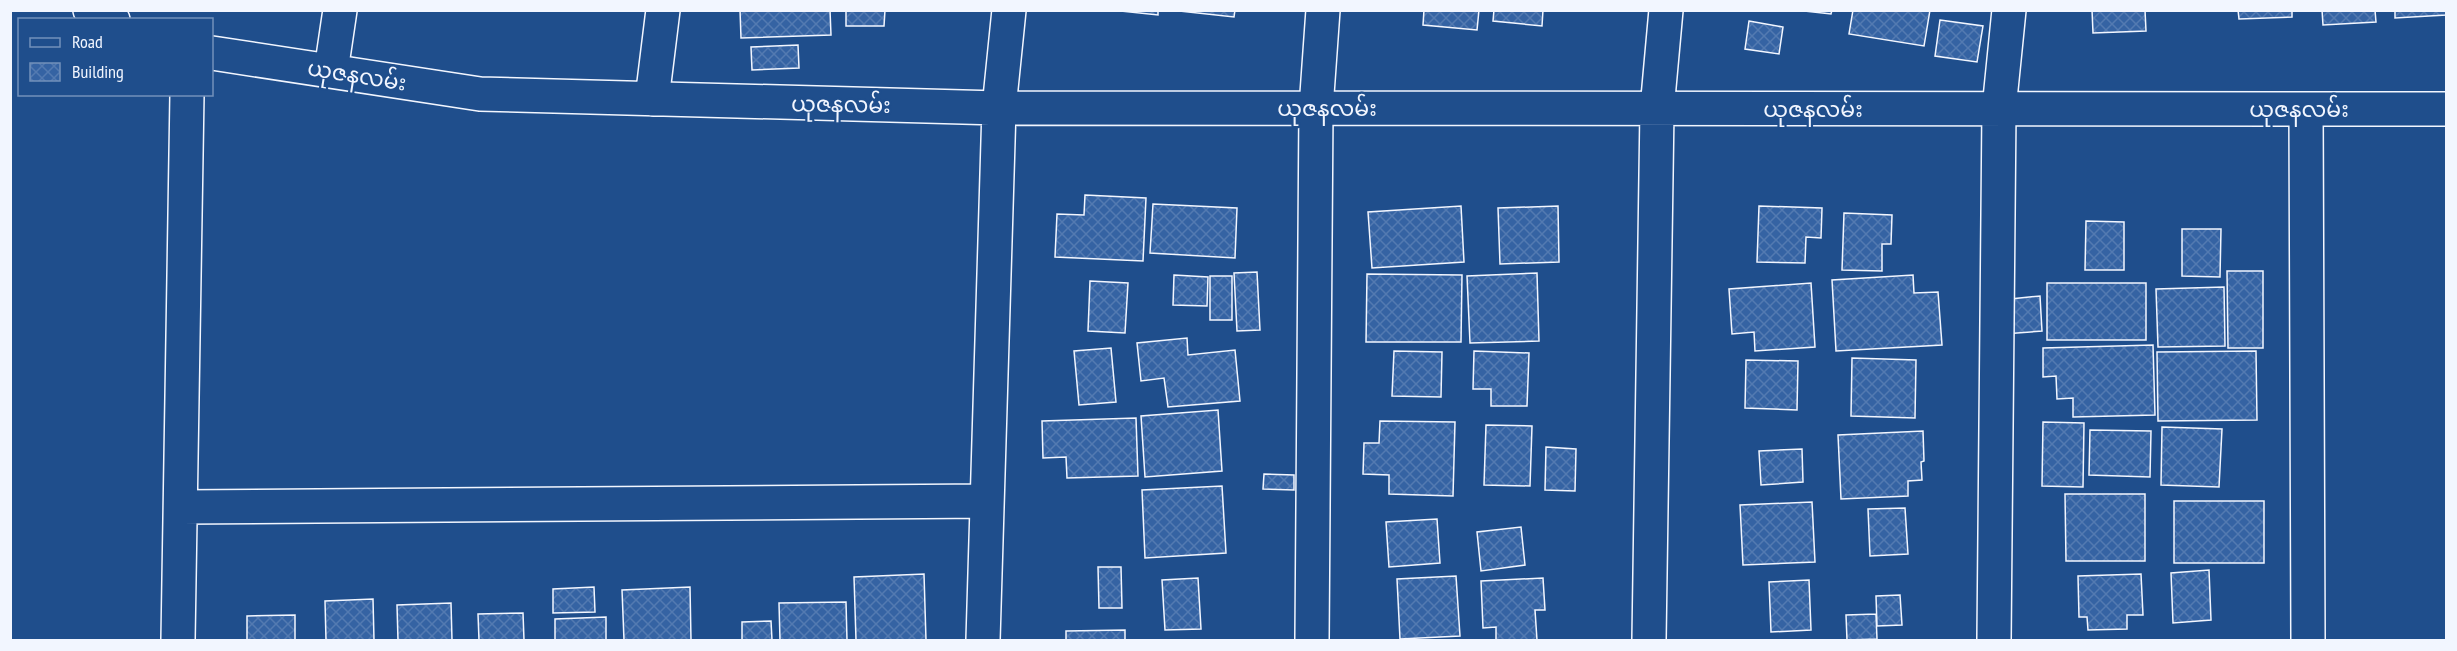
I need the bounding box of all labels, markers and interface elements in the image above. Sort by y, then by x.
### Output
legend [18,18,213,96]
text: Road [72,30,103,53]
street label: ယုဇနလမ်း [305,52,409,101]
text: Building [72,60,124,83]
street label: ယုဇနလမ်း [791,88,891,123]
street label: ယုဇနလမ်း [1277,93,1377,126]
street label: ယုဇနလမ်း [1763,94,1863,127]
street label: ယုဇနလမ်း [2249,94,2349,127]

